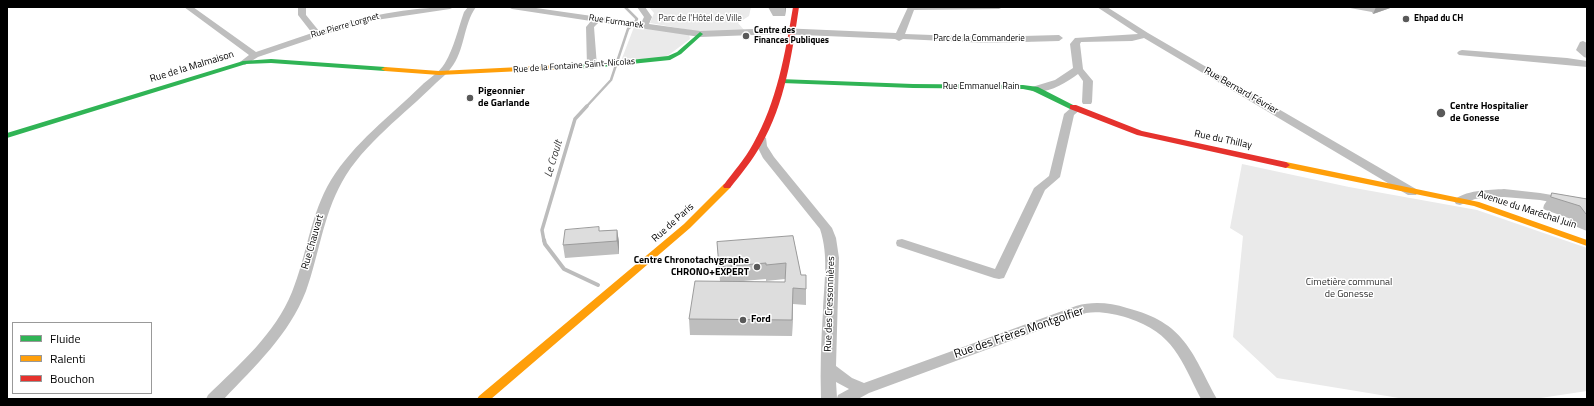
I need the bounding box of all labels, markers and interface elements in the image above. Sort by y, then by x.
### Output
street label: Rue Pierre Lorgnet [310,11,380,41]
street label: Rue Furmanek [588,13,644,31]
park label: Parc de l'Hôtel de Ville [658,14,742,24]
marker: Ehpad du CH [1401,14,1411,24]
place label: Ehpad du CH [1414,14,1463,24]
place label: Centre des Finances Publiques [754,26,829,47]
marker: Centre des Finances Publiques [741,31,751,41]
street label: Parc de la Commanderie [933,34,1025,44]
street label: Rue de la Malmaison [148,48,236,86]
street label: Rue de la Fontaine Saint-Nicolas [513,56,635,76]
street label: Rue Bernard Février [1202,65,1280,117]
street label: Rue Emmanuel Rain [943,82,1019,92]
place label: Pigeonnier de Garlande [478,86,530,110]
marker: Pigeonnier de Garlande [465,93,475,103]
place label: Centre Hospitalier de Gonesse [1450,101,1528,124]
marker: Centre Hospitalier de Gonesse [1435,107,1447,119]
street label: Rue du Thillay [1193,128,1253,152]
water label: Le Croult [542,139,566,179]
street label: Avenue du Maréchal Juin [1476,188,1578,232]
street label: Rue de Paris [650,201,696,245]
street label: Rue Chauvart [299,213,327,271]
place label: Centre Chronotachygraphe CHRONO+EXPERT [634,255,749,278]
street label: Rue des Cressonnières [822,256,838,352]
marker: Centre Chronotachygraphe CHRONO+EXPERT [752,262,762,272]
park label: Cimetière communal de Gonesse [1306,277,1392,300]
street label: Rue des Frères Montgolfier [952,304,1086,362]
place label: Ford [751,314,771,326]
marker: Ford [738,315,748,325]
legend [12,322,152,394]
text: Fluide [50,329,81,348]
text: Ralenti [50,349,85,368]
text: Bouchon [50,369,95,388]

